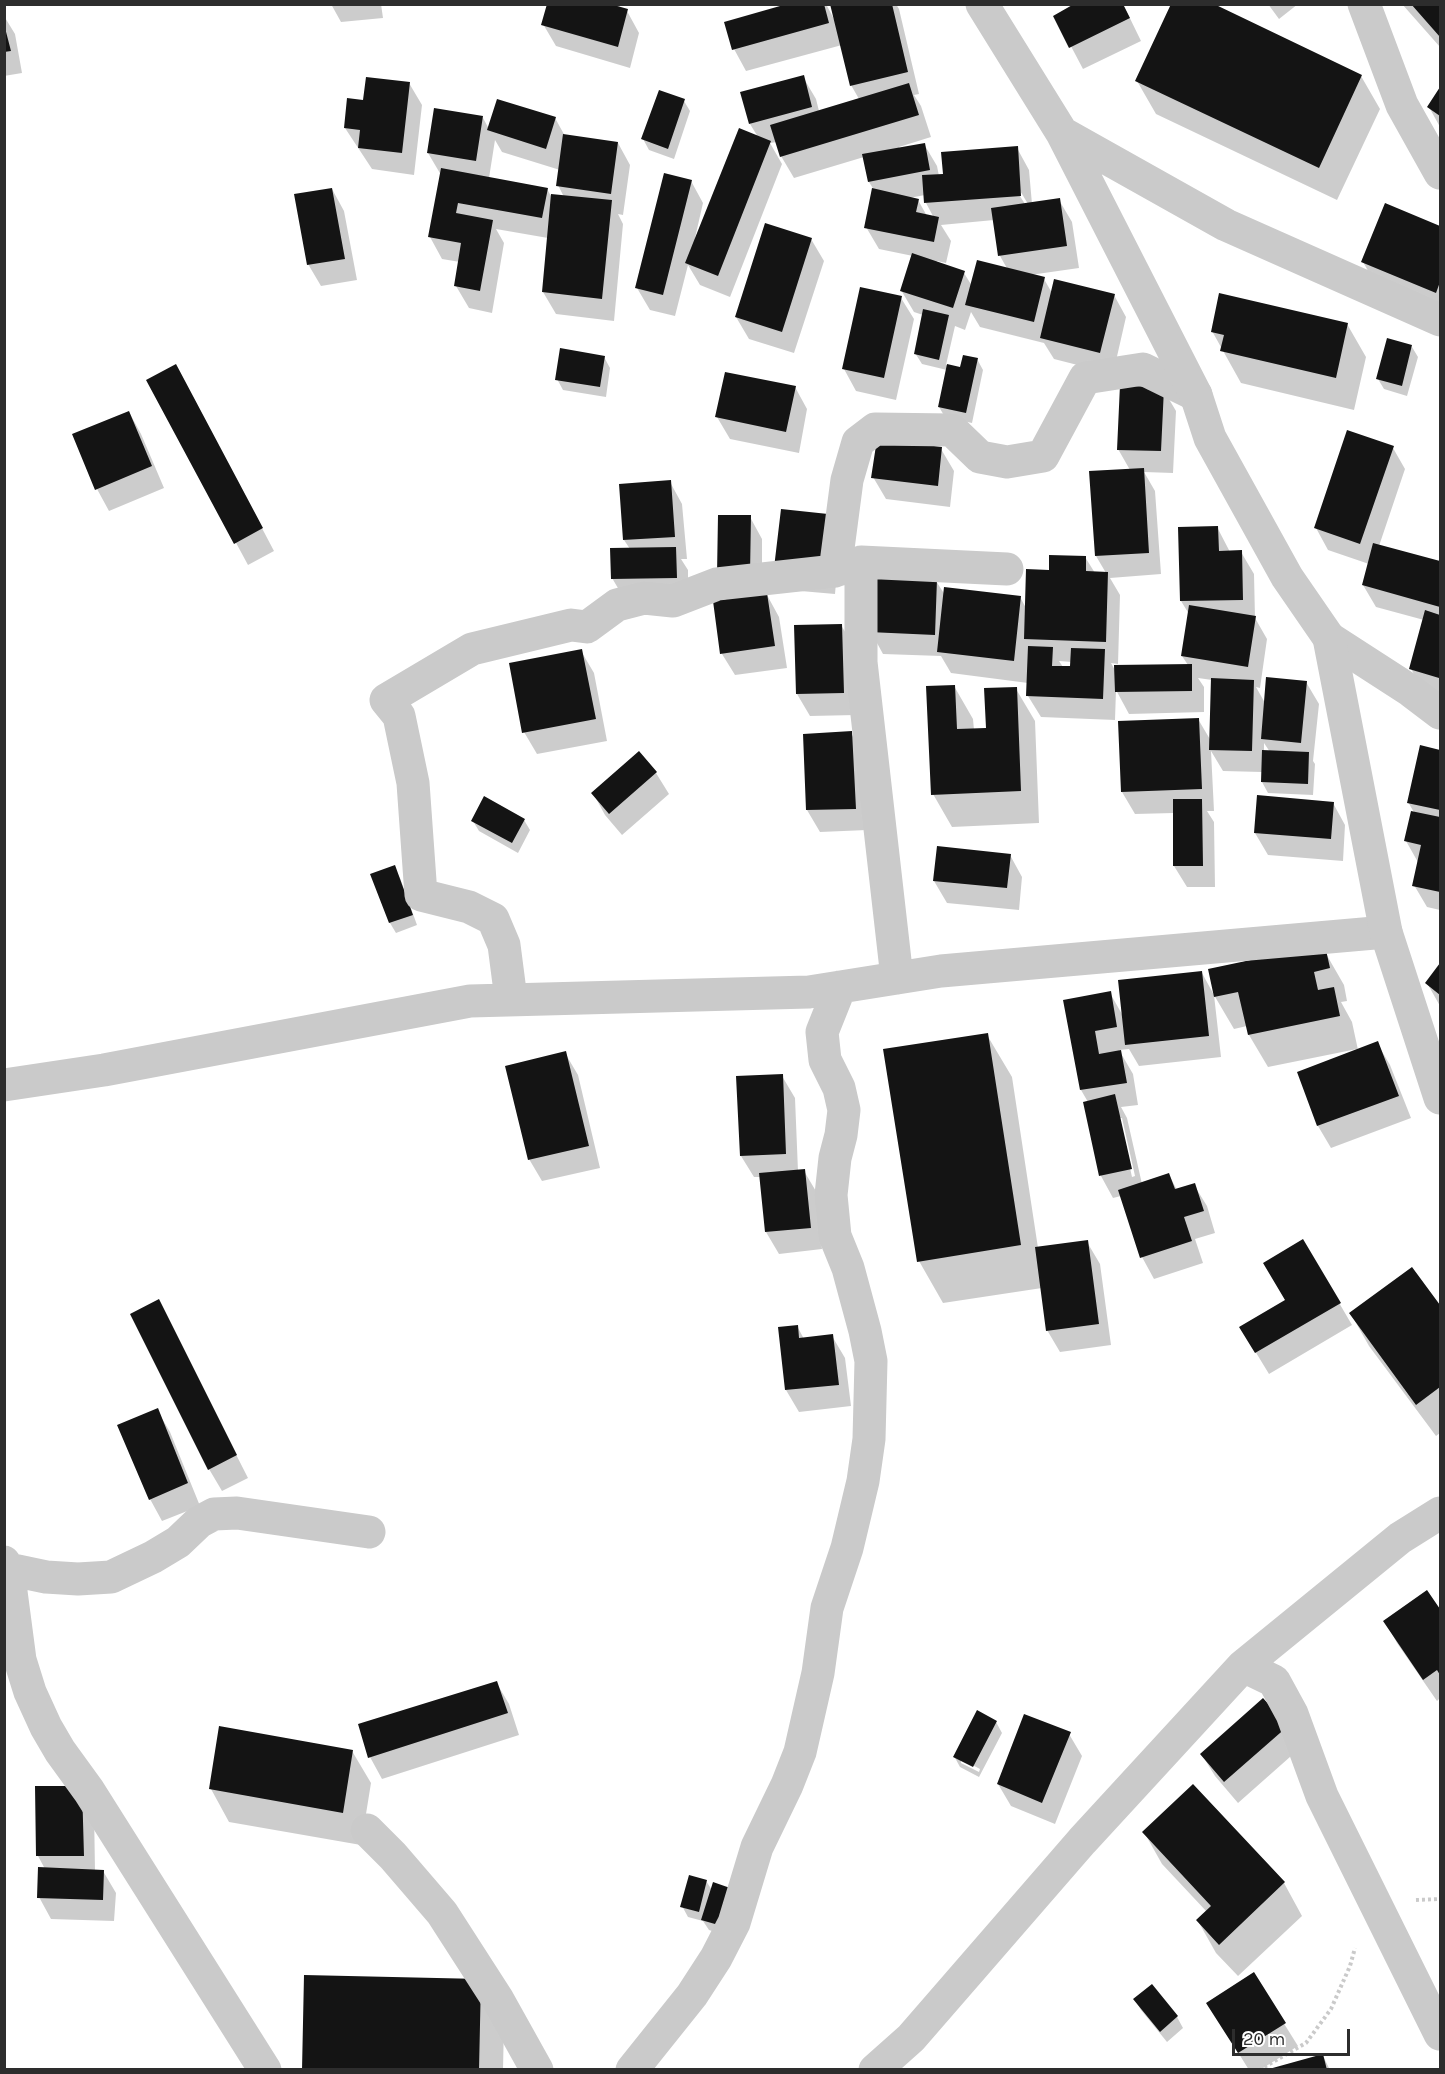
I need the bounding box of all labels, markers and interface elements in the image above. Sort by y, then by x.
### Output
scale bar [1235,2017,1354,2055]
text: 20 m [1243,2028,1285,2050]

